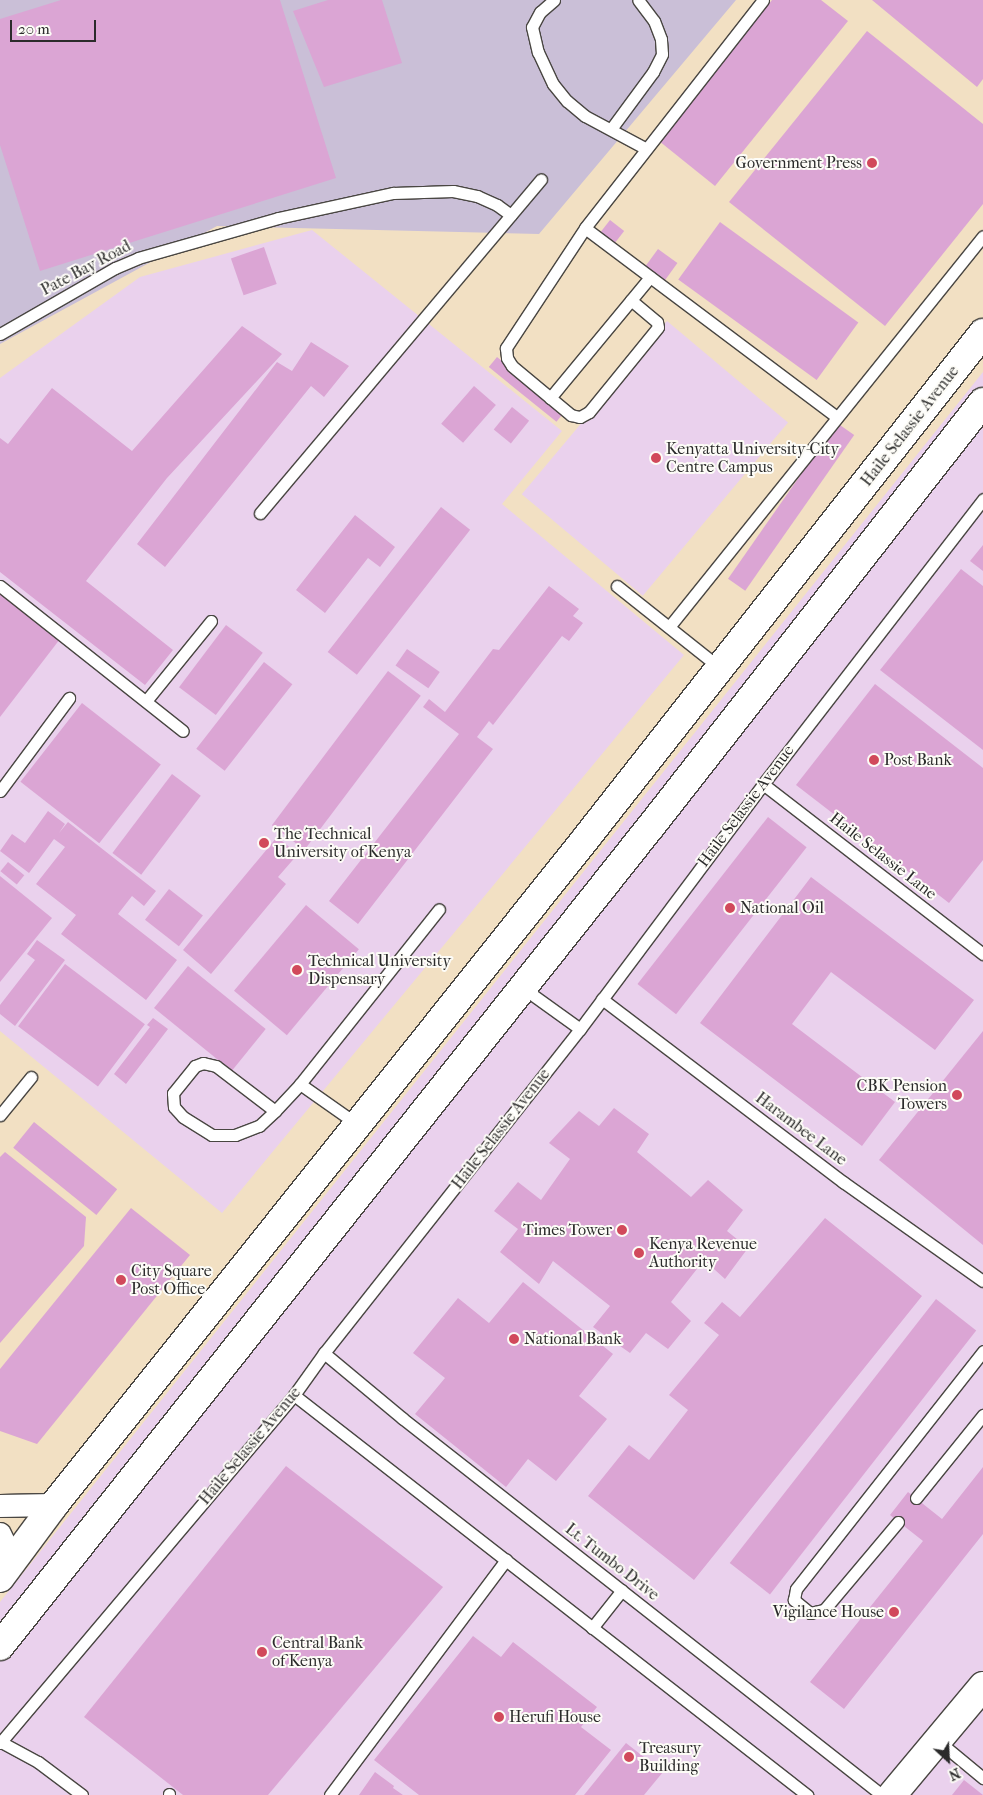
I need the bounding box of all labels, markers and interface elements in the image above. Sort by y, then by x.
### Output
scale bar [12,10,99,42]
text: 20 m [18,20,50,38]
place label: Government Press [736,153,862,173]
marker: Government Press [866,157,878,169]
street label: Pate Bay Road [38,236,134,300]
street label: Haile Selassie Avenue [857,362,963,490]
place label: Kenyatta University-City Centre Campus [666,439,839,477]
marker: Kenyatta University-City Centre Campus [650,452,662,464]
street label: Haile Selassie Avenue [694,741,798,871]
place label: Post Bank [884,750,952,770]
marker: Post Bank [868,754,880,766]
street label: Haile Selassie Lane [826,808,940,904]
place label: The Technical University of Kenya [274,824,411,862]
marker: The Technical University of Kenya [258,837,270,849]
place label: National Oil [740,898,824,918]
marker: National Oil [724,902,736,914]
place label: Technical University Dispensary [308,951,451,989]
marker: Technical University Dispensary [290,963,304,977]
street label: Haile Selassie Avenue [448,1065,554,1193]
place label: CBK Pension Towers [857,1076,947,1114]
street label: Harambee Lane [752,1088,850,1170]
marker: CBK Pension Towers [951,1089,963,1101]
place label: Times Tower [523,1220,612,1240]
marker: Times Tower [616,1224,628,1236]
place label: Kenya Revenue Authority [649,1234,757,1272]
marker: Kenya Revenue Authority [633,1247,645,1259]
place label: City Square Post Office [131,1261,212,1299]
marker: City Square Post Office [115,1274,127,1286]
place label: National Bank [524,1329,621,1349]
marker: National Bank [508,1333,520,1345]
street label: Haile Selassie Avenue [195,1383,305,1509]
street label: Lt. Tumbo Drive [561,1519,663,1605]
place label: Vigilance House [773,1602,884,1622]
marker: Vigilance House [888,1606,900,1618]
place label: Central Bank of Kenya [272,1633,363,1671]
marker: Central Bank of Kenya [256,1646,268,1658]
place label: Herufi House [509,1707,601,1727]
marker: Herufi House [493,1711,505,1723]
north arrow [923,1735,973,1785]
place label: Treasury Building [639,1738,701,1776]
marker: Treasury Building [623,1751,635,1763]
text: N [946,1764,963,1784]

